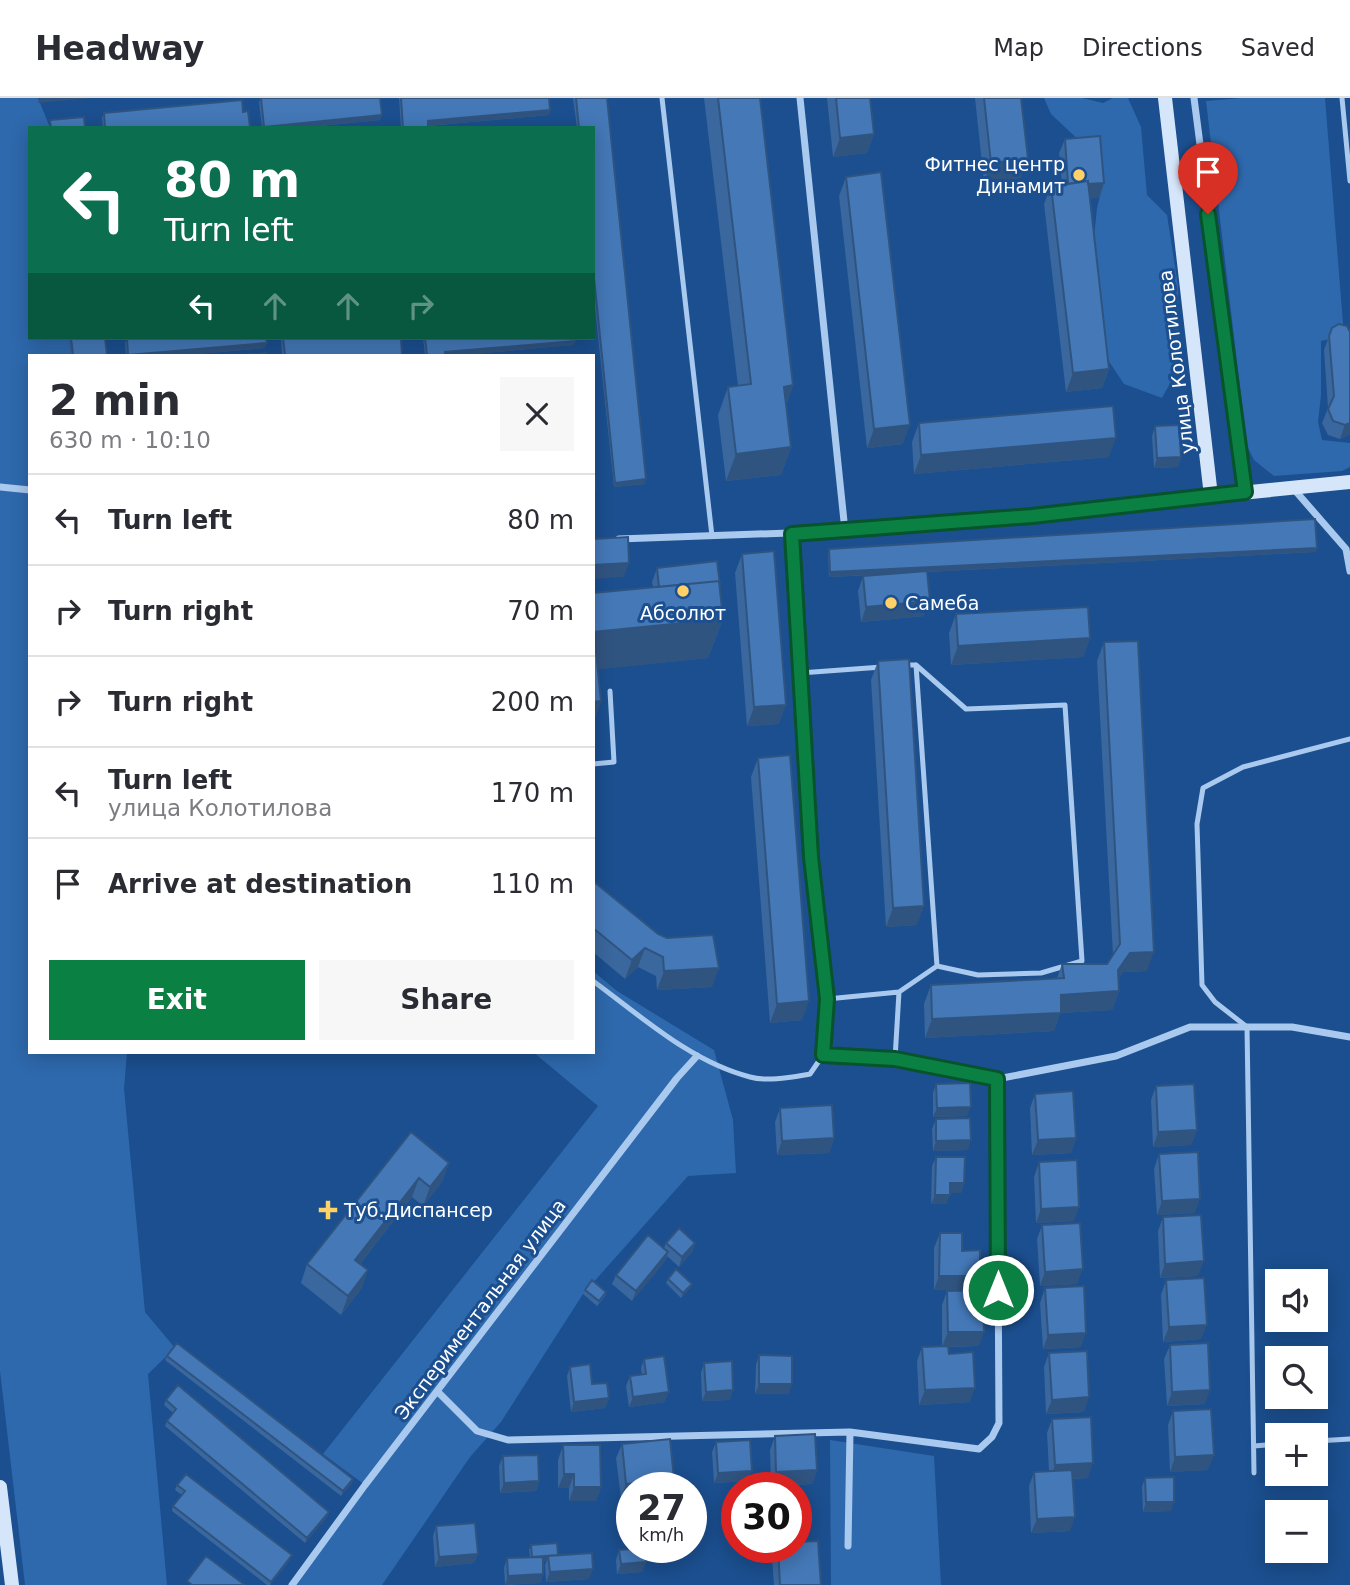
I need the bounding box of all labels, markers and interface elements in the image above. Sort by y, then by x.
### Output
text: Headway [35,29,204,68]
text: Map [993,34,1044,62]
text: Directions [1082,34,1203,62]
text: Saved [1241,34,1315,62]
pin [1178,142,1238,214]
text: 80 m [164,152,300,209]
place label: Фитнес центр Динамит [924,153,1065,197]
icon: arrive [1189,153,1227,191]
icon: left [49,154,140,245]
marker: Фитнес центр Динамит [1071,167,1087,183]
text: Turn left [164,211,294,249]
street label: улица Колотилова [1154,269,1198,455]
icon: left [183,287,221,325]
icon: ahead [256,287,294,325]
icon: ahead [329,287,367,325]
icon: right [402,287,440,325]
text: 2 min [49,376,181,425]
button: close [500,377,574,451]
text: 630 m · 10:10 [49,427,211,453]
icon: left [49,501,87,539]
text: Turn left [108,505,232,535]
text: 80 m [507,505,574,535]
marker: Абсолют [675,583,691,599]
icon: right [49,592,87,630]
place label: Самеба [905,592,979,614]
marker: Самеба [883,595,899,611]
text: Turn right [108,596,253,626]
text: 70 m [507,596,574,626]
place label: Абсолют [640,602,726,624]
icon: right [49,683,87,721]
text: Turn right [108,687,253,717]
text: 200 m [491,687,574,717]
text: Turn left [108,765,232,795]
icon: left [49,774,87,812]
text: 170 m [491,778,574,808]
text: улица Колотилова [108,795,332,821]
icon: arrive [49,865,87,903]
text: Arrive at destination [108,869,412,899]
text: 110 m [491,869,574,899]
button: Exit [49,960,305,1040]
button: Share [319,960,574,1040]
street label: Экспериментальная улица [390,1195,570,1423]
place label: Туб.Диспансер [343,1199,493,1221]
marker: Туб.Диспансер [318,1200,338,1220]
position arrow [961,1253,1035,1327]
map controls [1265,1269,1328,1563]
button: sound [1265,1269,1328,1332]
button: search [1265,1346,1328,1409]
button: + [1265,1423,1328,1486]
speed limit sign: 30 [721,1472,812,1563]
text: 27 [637,1488,686,1528]
button: − [1265,1500,1328,1563]
text: km/h [639,1524,684,1545]

